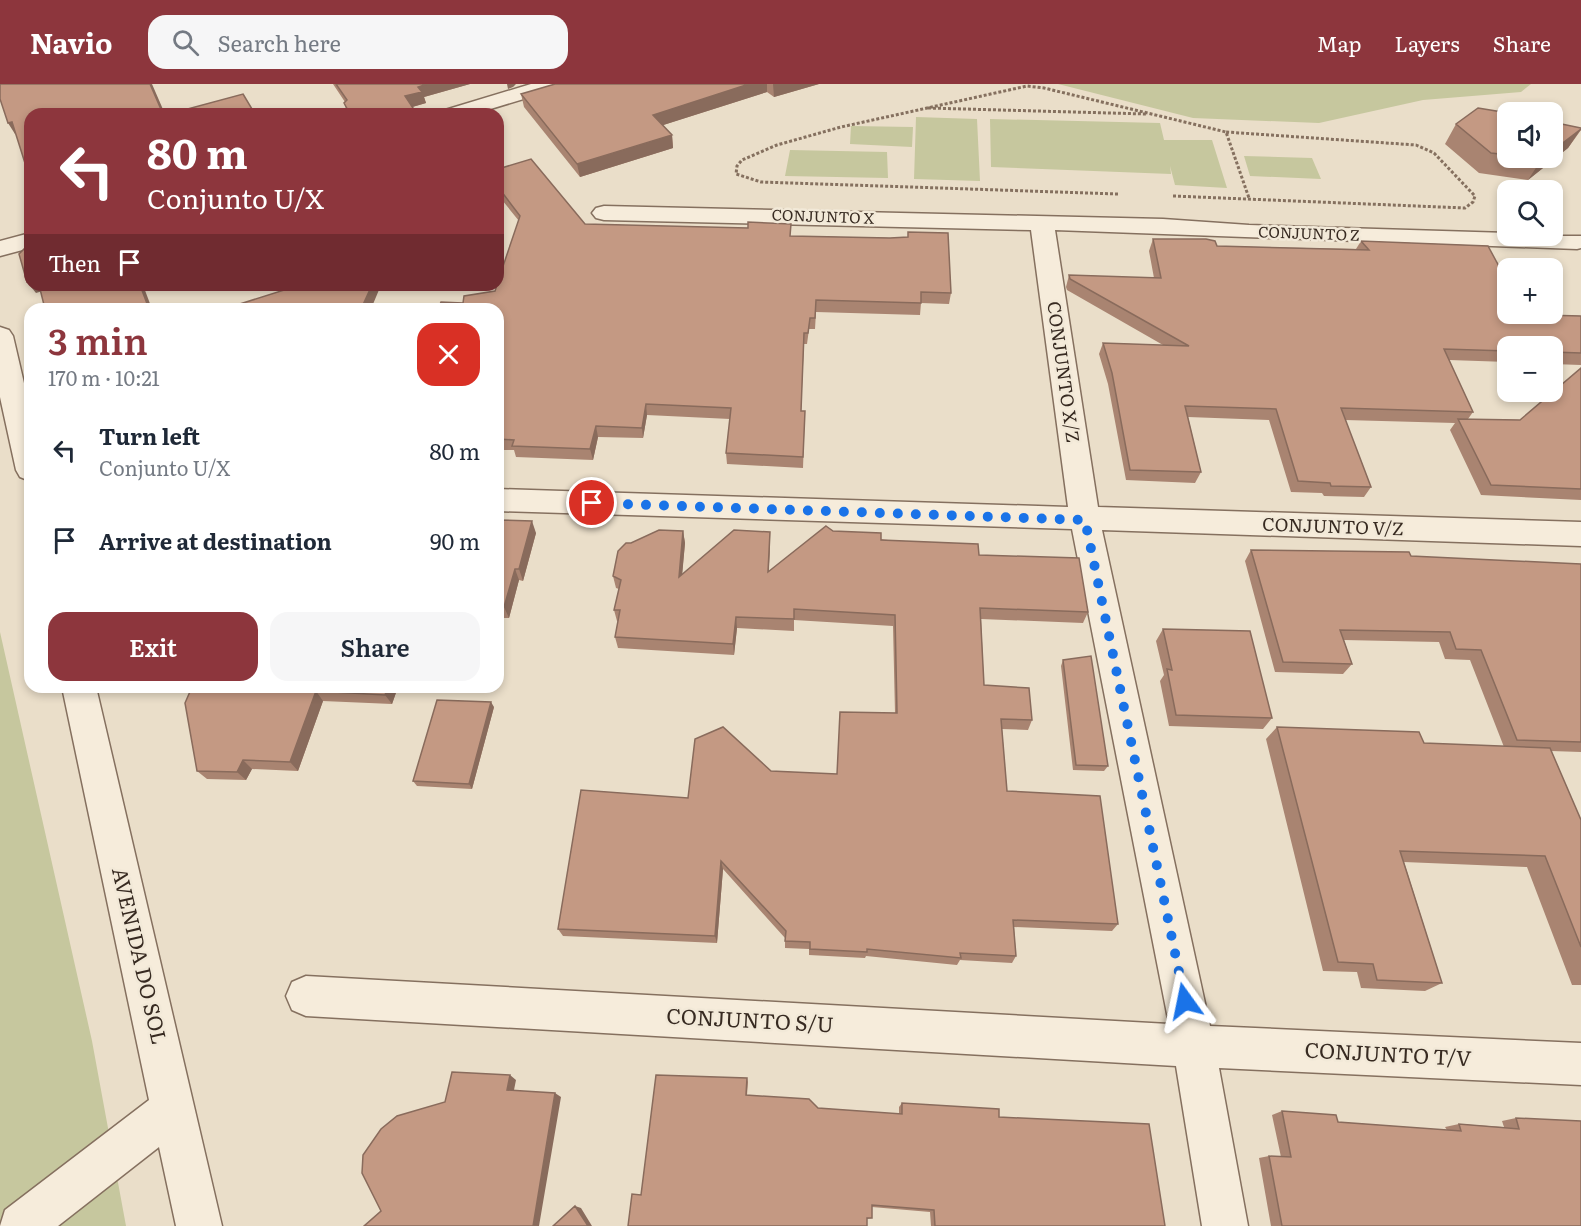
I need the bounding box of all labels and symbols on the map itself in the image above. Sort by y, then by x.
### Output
street label: CONJUNTO X [771,202,875,229]
street label: CONJUNTO Z [1258,219,1360,246]
street label: CONJUNTO X/Z [1041,299,1088,444]
pin [566,477,617,528]
street label: CONJUNTO V/Z [1262,510,1404,541]
street label: AVENIDA DO SOL [106,864,177,1047]
position arrow [1153,969,1217,1033]
street label: CONJUNTO S/U [666,999,835,1038]
street label: CONJUNTO T/V [1304,1033,1473,1072]

